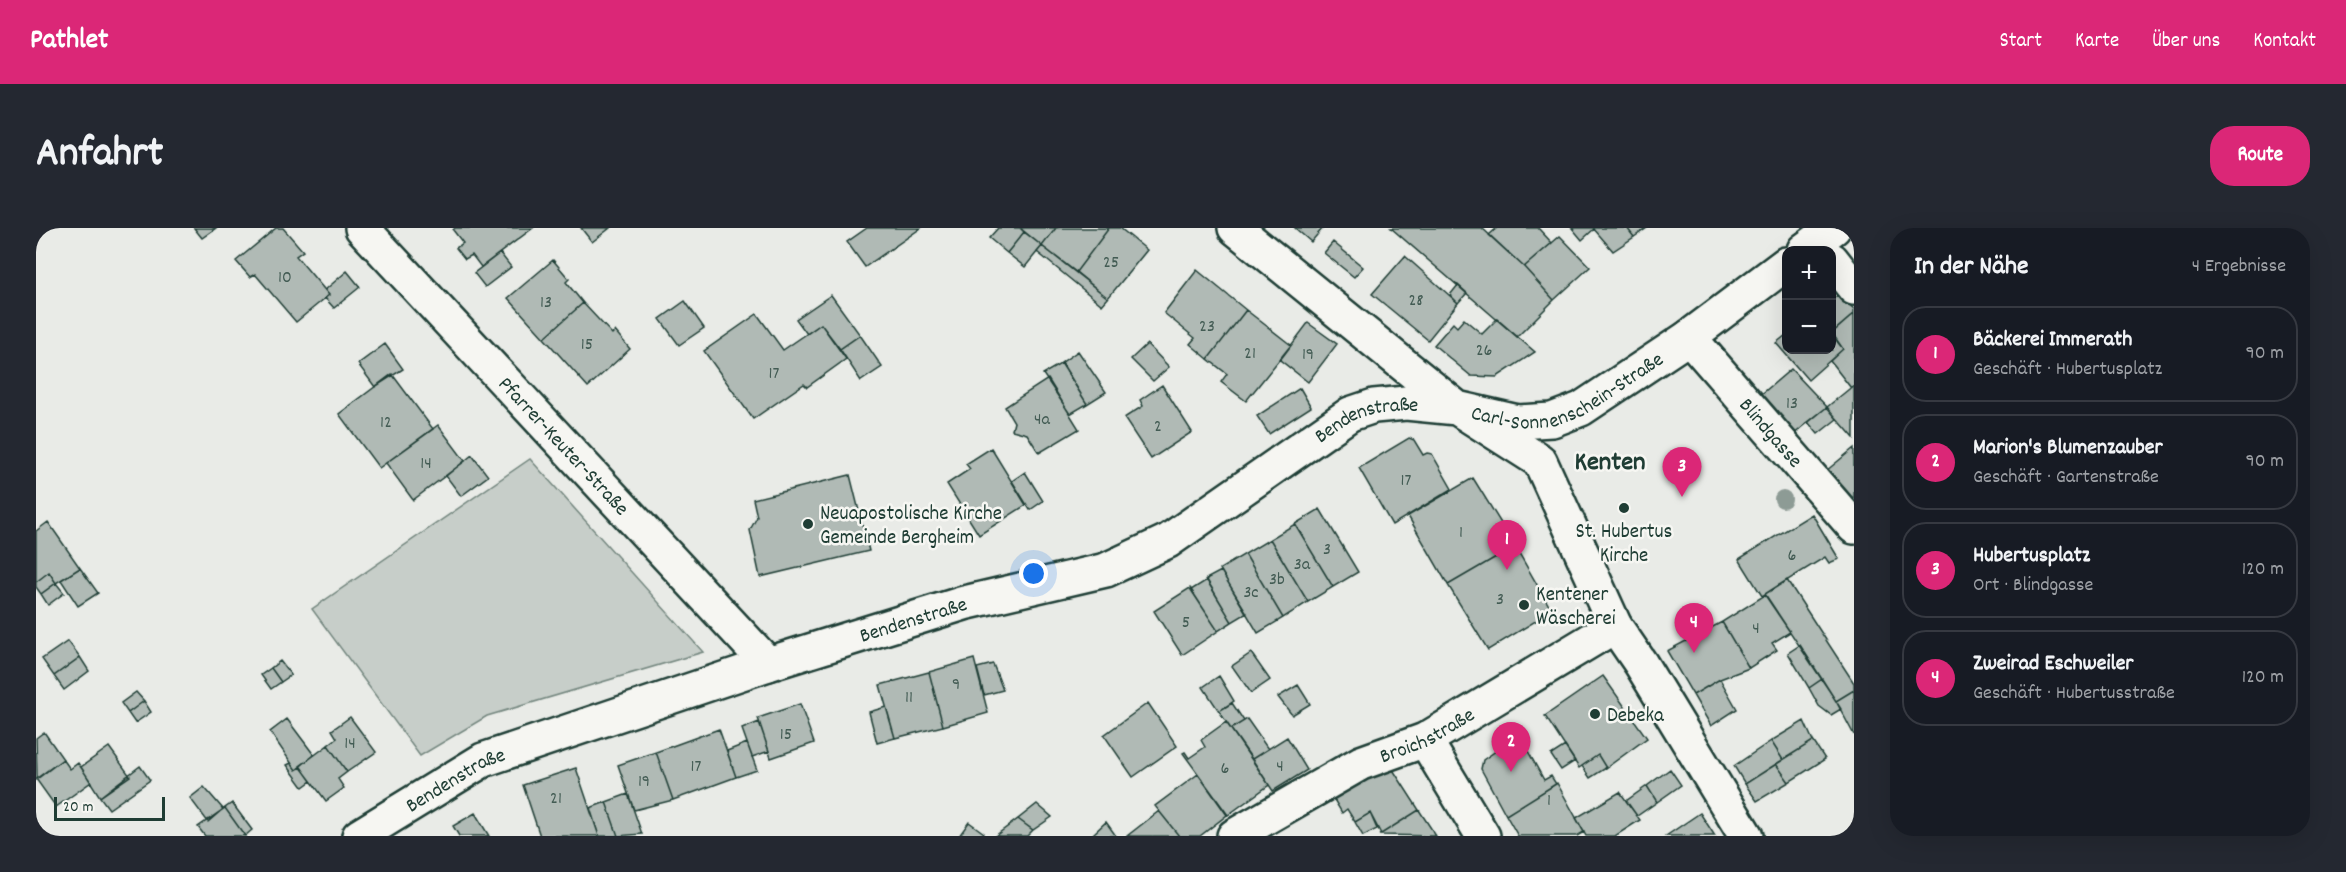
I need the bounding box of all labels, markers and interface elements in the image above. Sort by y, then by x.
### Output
text: Pathlet [30,22,108,62]
text: Start [2000,27,2042,57]
text: Karte [2075,27,2119,57]
text: Über uns [2152,27,2220,57]
text: Kontakt [2253,27,2316,57]
text: Anfahrt [36,126,163,186]
button: Route [2210,126,2310,186]
map controls [1782,246,1836,354]
button: + [1782,246,1836,300]
text: In der Nähe [1914,249,2028,286]
house number: 25 [1103,251,1119,276]
text: 4 Ergebnisse [2192,253,2286,281]
house number: 10 [278,266,292,291]
house number: 28 [1408,289,1424,314]
house number: 13 [540,291,552,316]
button: − [1782,300,1836,354]
house number: 23 [1199,315,1215,340]
text: Bäckerei Immerath [1973,325,2132,356]
house number: 15 [581,333,593,358]
house number: 26 [1476,339,1492,364]
text: 1 [1933,340,1938,368]
text: 90 m [2246,340,2284,368]
house number: 21 [1244,342,1256,367]
house number: 19 [1302,343,1314,368]
street label: Carl-Sonnenschein-Straße [1468,346,1670,440]
text: Geschäft · Hubertusplatz [1973,356,2162,384]
house number: 17 [769,362,780,387]
street label: Pfarrer-Keuter-Straße [490,371,635,524]
street label: Bendenstraße [1309,391,1420,452]
street label: Blindgasse [1730,392,1808,476]
house number: 13 [1786,392,1798,417]
house number: 4a [1034,408,1051,433]
house number: 12 [380,411,392,436]
house number: 2 [1154,415,1162,440]
text: Marion's Blumenzauber [1973,433,2163,464]
district label: Kenten [1574,444,1646,483]
pin: 3 [1662,448,1702,497]
text: 2 [1931,448,1940,476]
text: 90 m [2246,448,2284,476]
house number: 14 [420,452,432,477]
text: Geschäft · Gartenstraße [1973,464,2159,492]
house number: 17 [1401,469,1412,494]
place label: Neuapostolische Kirche Gemeinde Bergheim [820,500,1002,554]
marker: St. Hubertus Kirche [1617,501,1631,515]
marker: Neuapostolische Kirche Gemeinde Bergheim [801,517,815,531]
place label: St. Hubertus Kirche [1576,518,1672,572]
pin: 1 [1488,520,1526,570]
house number: 1 [1459,521,1463,546]
house number: 3 [1323,538,1331,563]
text: Hubertusplatz [1973,541,2090,572]
house number: 6 [1788,544,1796,569]
house number: 3a [1294,553,1311,578]
text: 3 [1931,556,1940,584]
text: 120 m [2242,556,2284,584]
your location [1019,559,1048,588]
house number: 3b [1269,568,1285,593]
text: Ort · Blindgasse [1973,572,2093,600]
house number: 3c [1243,581,1259,606]
place label: Kentener Wäscherei [1536,581,1616,635]
house number: 3 [1496,588,1504,613]
street label: Bendenstraße [856,591,971,653]
marker: Kentener Wäscherei [1517,598,1531,612]
pin: 4 [1674,604,1714,653]
house number: 5 [1182,611,1190,636]
house number: 4 [1752,617,1760,642]
text: Zweirad Eschweiler [1973,649,2134,680]
text: 4 [1931,664,1940,692]
text: 120 m [2242,664,2284,692]
house number: 9 [952,673,960,698]
text: Geschäft · Hubertusstraße [1973,680,2175,708]
house number: 11 [905,686,913,711]
street label: Broichstraße [1376,702,1481,773]
place label: Debeka [1607,702,1665,732]
marker: Debeka [1588,707,1602,721]
pin: 2 [1492,722,1530,772]
house number: 15 [780,723,792,748]
house number: 14 [344,732,356,757]
street label: Bendenstraße [401,742,510,822]
house number: 17 [691,755,702,780]
house number: 4 [1276,755,1284,780]
house number: 6 [1221,757,1229,782]
house number: 19 [638,770,650,795]
house number: 21 [550,787,562,812]
house number: 1 [1547,789,1551,814]
scale bar [54,794,165,822]
text: 20 m [63,796,93,819]

